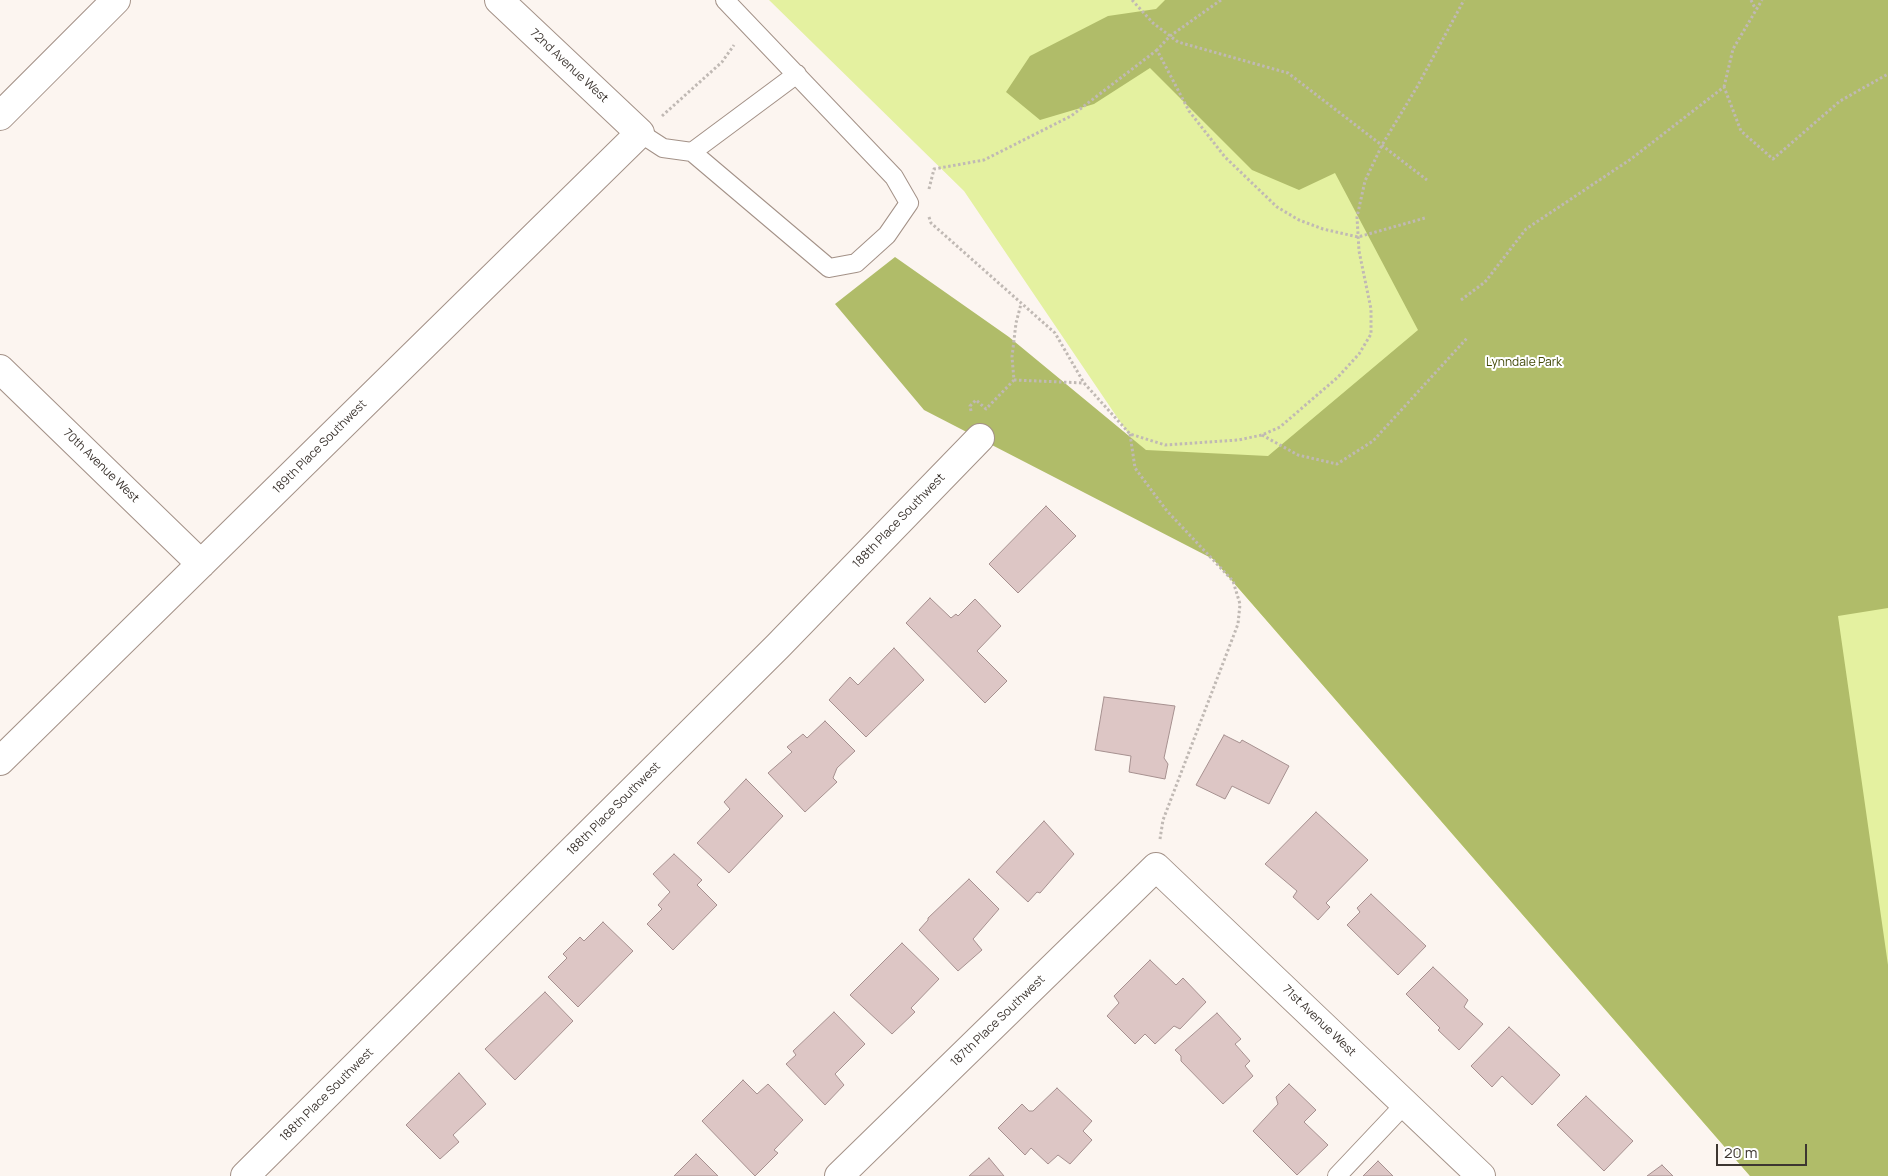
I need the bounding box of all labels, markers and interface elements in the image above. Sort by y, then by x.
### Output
street label: 72nd Avenue West [527,26,611,106]
park label: Lynndale Park [1486,356,1562,370]
street label: 189th Place Southwest [270,397,370,497]
street label: 70th Avenue West [60,426,142,506]
street label: 188th Place Southwest [850,471,948,571]
street label: 188th Place Southwest [564,759,664,859]
street label: 187th Place Southwest [948,972,1048,1070]
street label: 71st Avenue West [1279,982,1359,1060]
street label: 188th Place Southwest [277,1045,377,1145]
scale bar [1718,1134,1809,1166]
text: 20 m [1724,1142,1757,1163]

